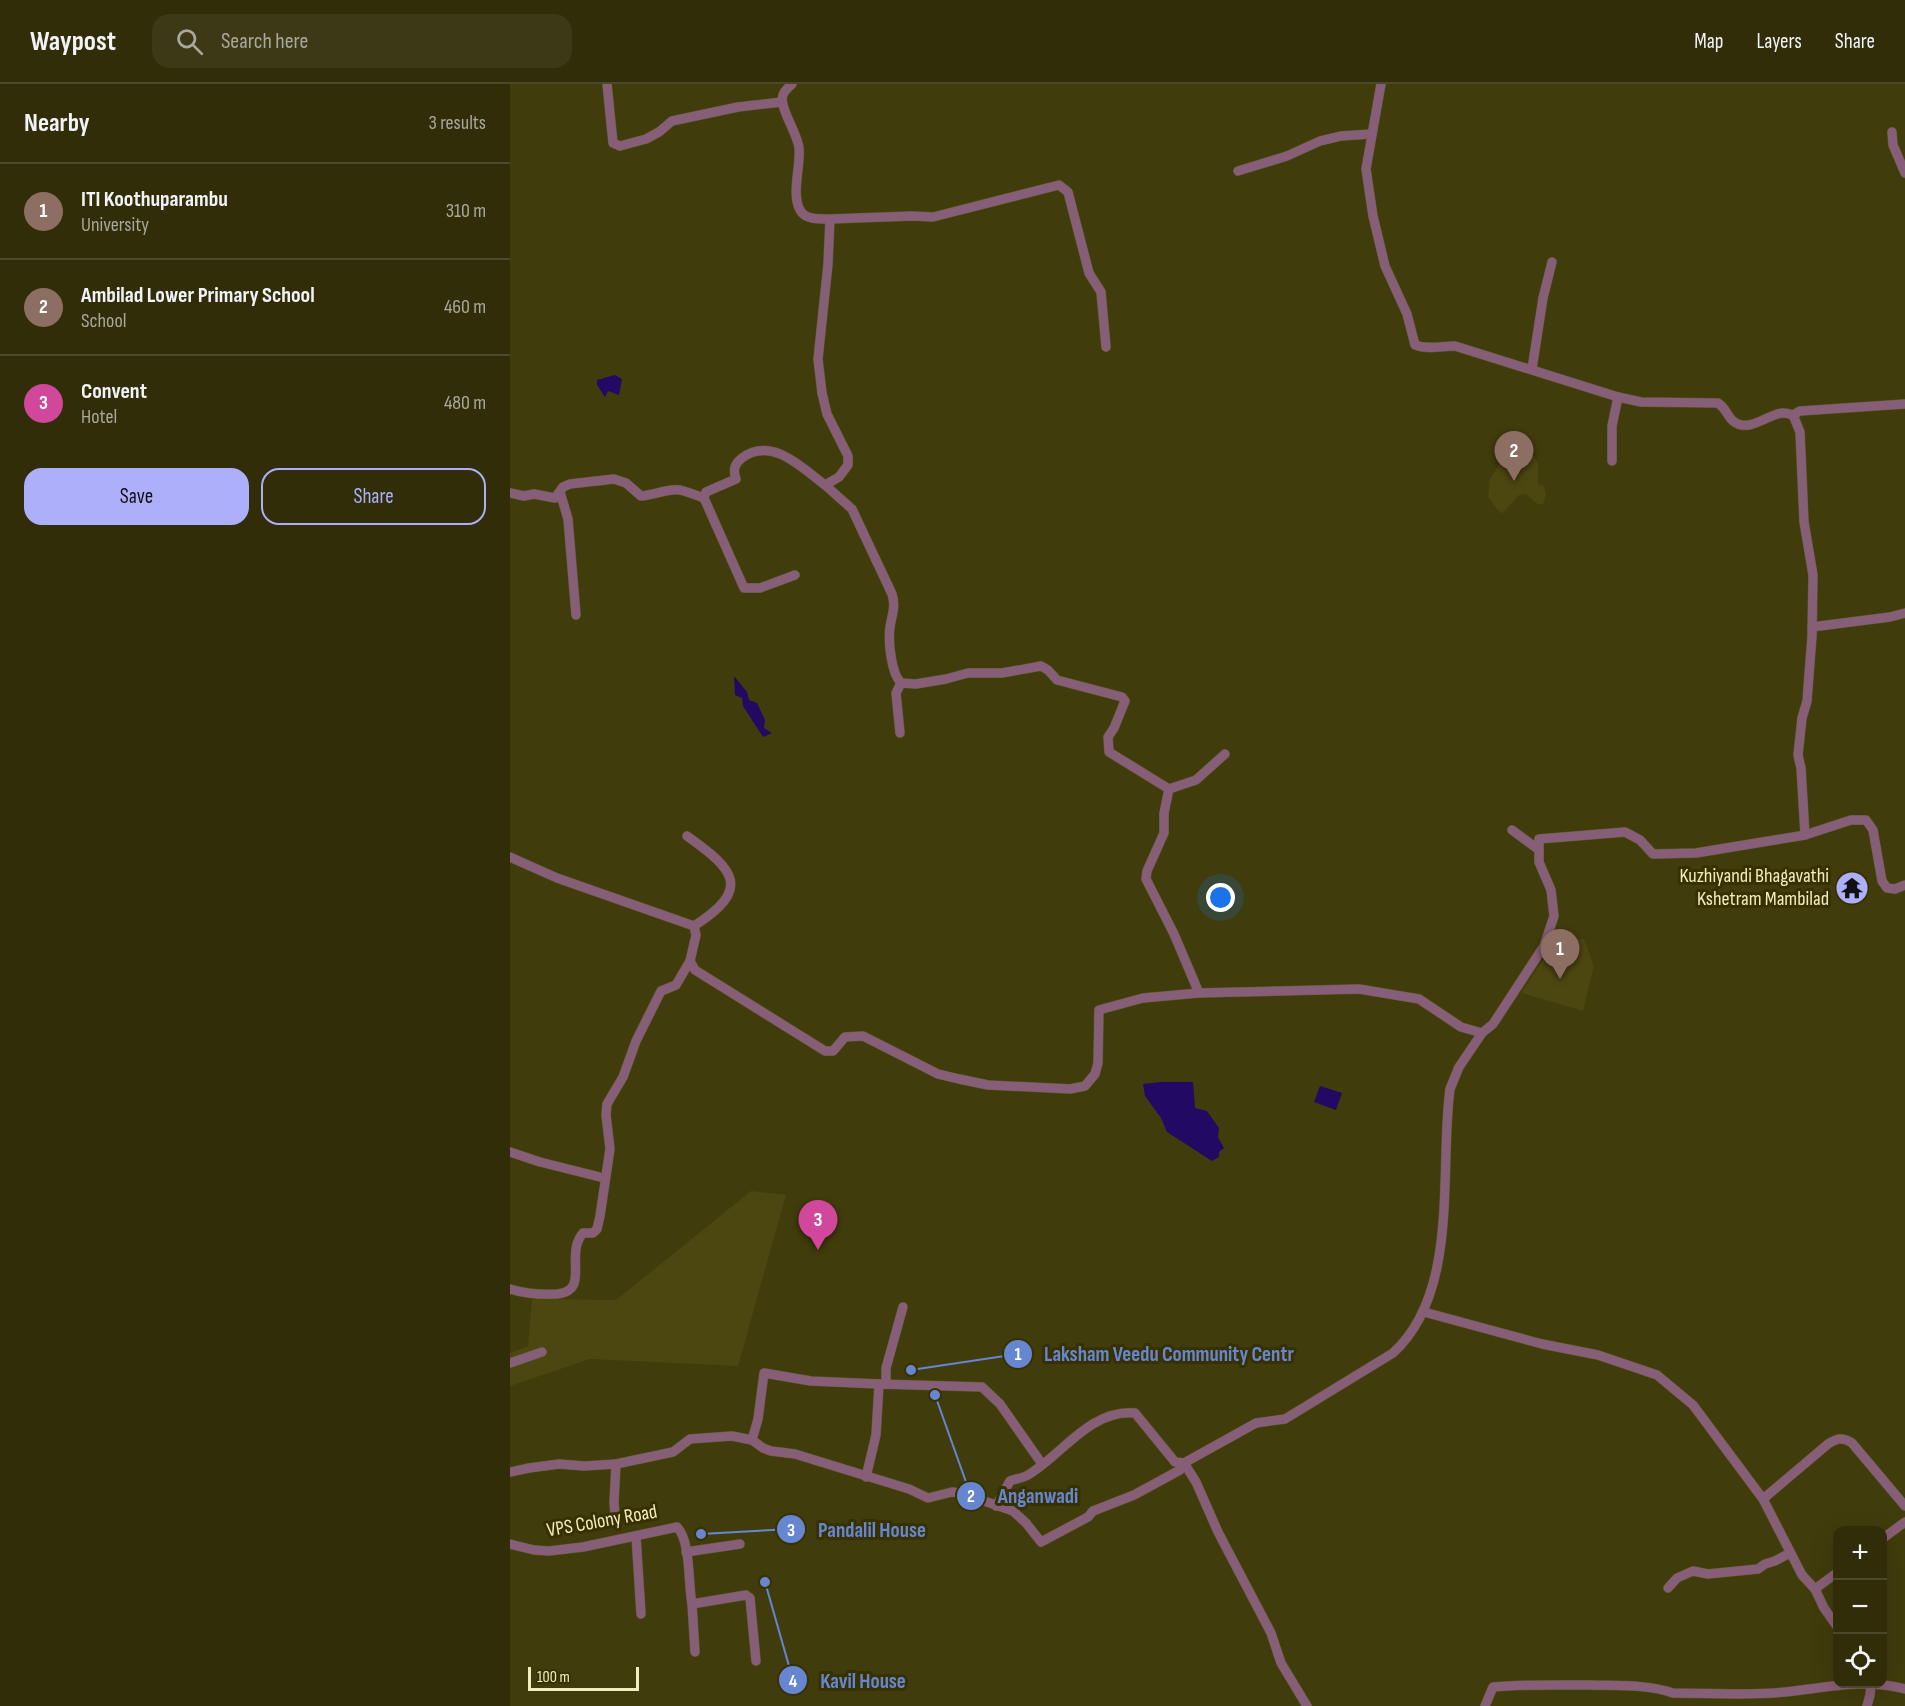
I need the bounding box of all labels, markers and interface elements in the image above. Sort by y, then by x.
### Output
search box [152,14,572,68]
text: Waypost [30,25,116,58]
icon: search [173,25,206,58]
text: Search here [221,28,308,55]
text: Map [1694,29,1723,54]
text: Layers [1756,29,1802,54]
text: Share [1835,29,1875,54]
text: Nearby [24,108,90,139]
text: 3 results [429,111,486,135]
text: ITI Koothuparambu [81,186,228,213]
text: 1 [40,199,47,223]
text: 310 m [446,199,486,223]
text: University [81,213,149,237]
text: Ambilad Lower Primary School [81,282,315,309]
text: 2 [39,295,48,319]
text: 460 m [444,295,486,319]
text: School [81,309,126,333]
text: Convent [81,378,147,405]
text: 3 [39,391,48,415]
text: 480 m [444,391,486,415]
text: Hotel [81,405,117,429]
pin: 2 [1494,432,1534,481]
button: Save [24,468,249,525]
button: Share [261,468,486,525]
place label: Kuzhiyandi Bhagavathi Kshetram Mambilad [1680,864,1829,911]
temple icon: Kuzhiyandi Bhagavathi Kshetram Mambilad [1834,870,1870,906]
your location [1206,883,1235,912]
pin: 1 [1540,930,1580,979]
pin: 3 [798,1200,838,1250]
callout: Laksham Veedu Community Centr [1003,1334,1306,1373]
text: Laksham Veedu Community Centr [1044,1342,1294,1367]
text: 1 [1014,1344,1022,1365]
callout: Anganwadi [956,1476,1091,1515]
text: Anganwadi [997,1484,1078,1509]
text: 2 [967,1486,975,1507]
street label: VPS Colony Road [545,1499,659,1543]
callout: Pandalil House [776,1510,938,1549]
text: Pandalil House [818,1518,926,1543]
text: 3 [787,1520,795,1541]
map controls [1833,1526,1887,1688]
button: + [1833,1526,1887,1580]
button: − [1833,1580,1887,1634]
button: locate [1833,1634,1887,1688]
callout: Kavil House [778,1661,918,1700]
scale bar [528,1664,639,1692]
text: 100 m [537,1668,570,1687]
text: Kavil House [820,1669,906,1694]
text: 4 [789,1671,798,1692]

